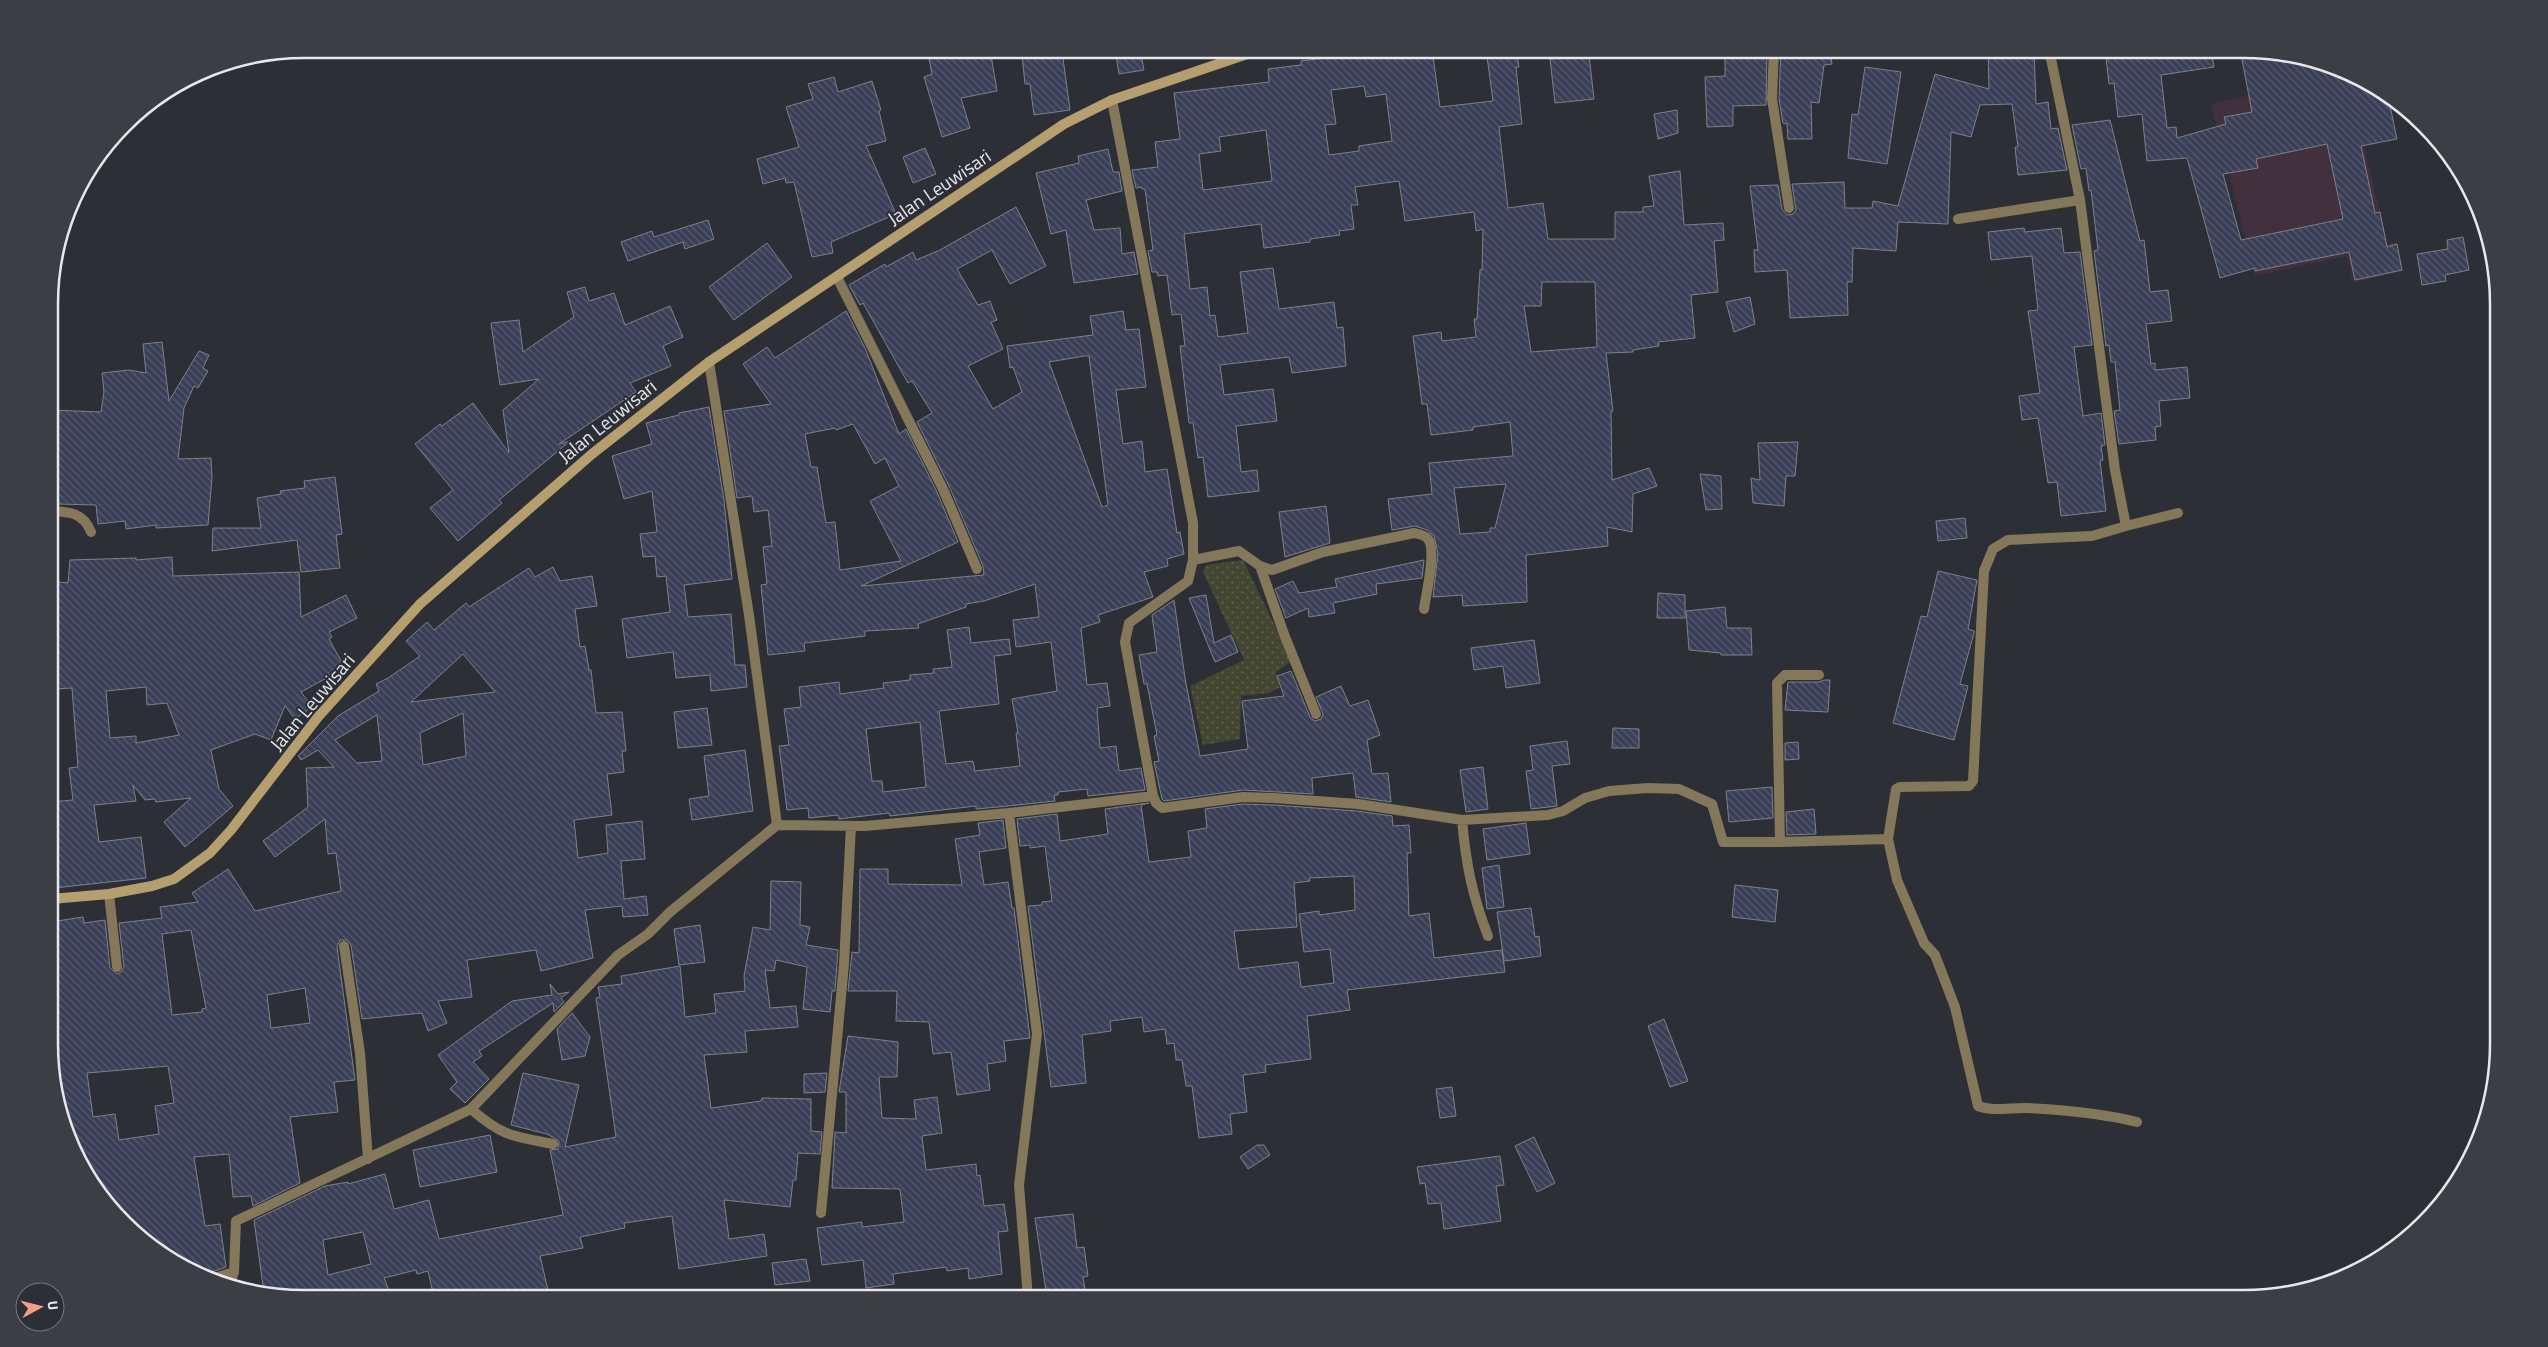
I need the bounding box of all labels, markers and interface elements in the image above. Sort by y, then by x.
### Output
street label: Jalan Leuwisari [881,141,996,232]
street label: Jalan Leuwisari [551,372,662,470]
street label: Jalan Leuwisari [262,646,361,757]
north arrow [15,1282,65,1332]
text: U [42,1300,64,1311]

